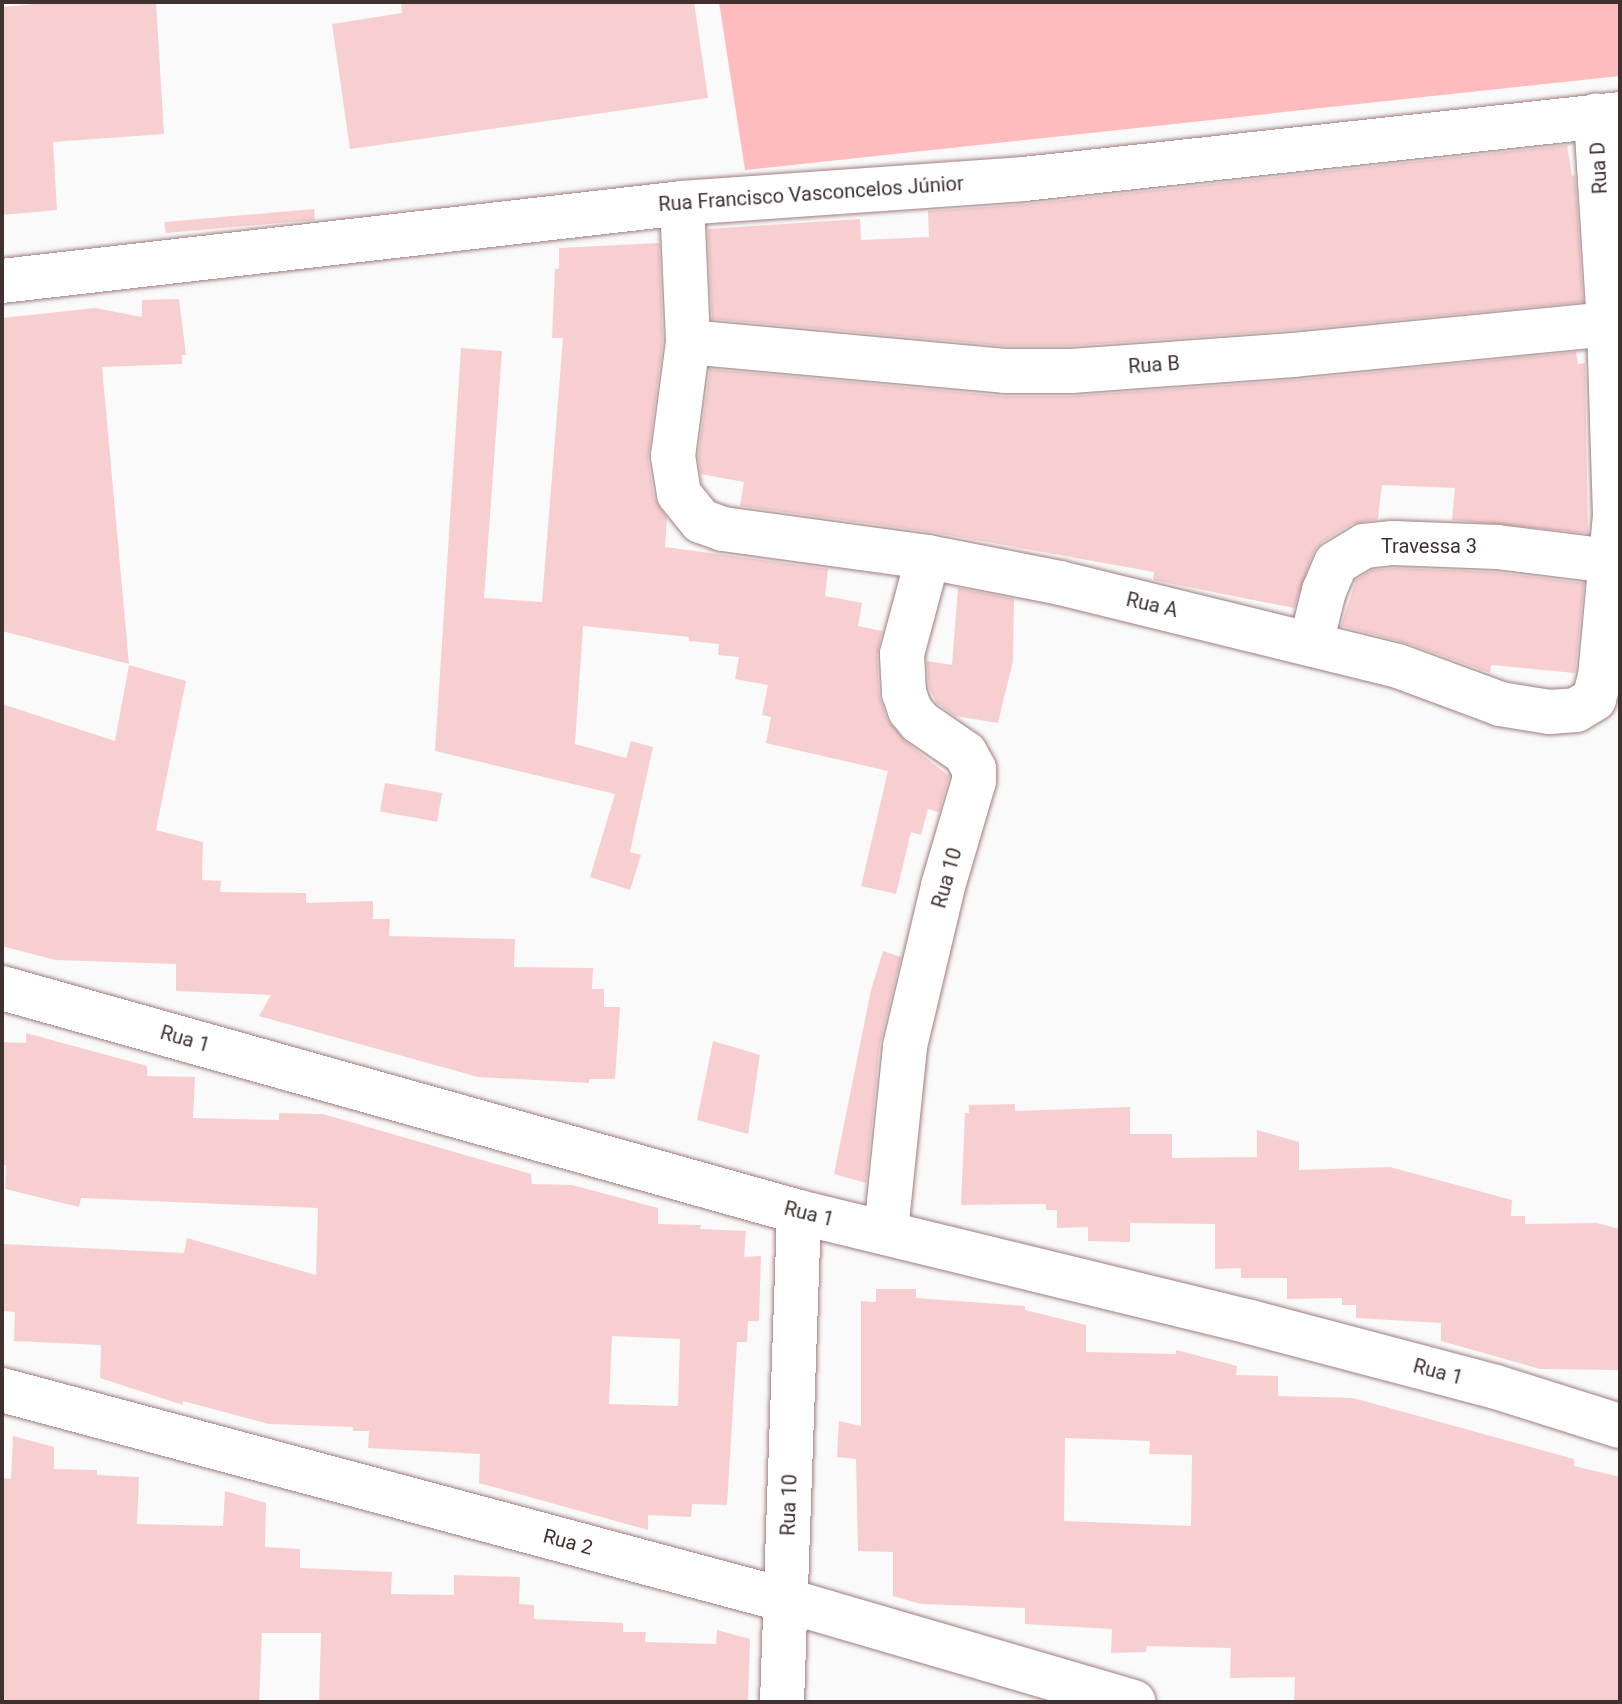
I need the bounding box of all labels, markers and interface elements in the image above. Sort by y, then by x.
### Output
street label: Rua D [1586,141,1612,195]
street label: Rua Francisco Vasconcelos Júnior [658,171,964,217]
street label: Rua B [1127,351,1181,379]
street label: Travessa 3 [1381,534,1477,558]
street label: Rua A [1124,587,1180,623]
street label: Rua 10 [927,845,967,911]
street label: Rua 1 [157,1021,213,1057]
street label: Rua 1 [782,1196,836,1232]
street label: Rua 1 [1411,1354,1465,1390]
street label: Rua 10 [776,1474,802,1536]
street label: Rua 2 [541,1524,595,1560]

